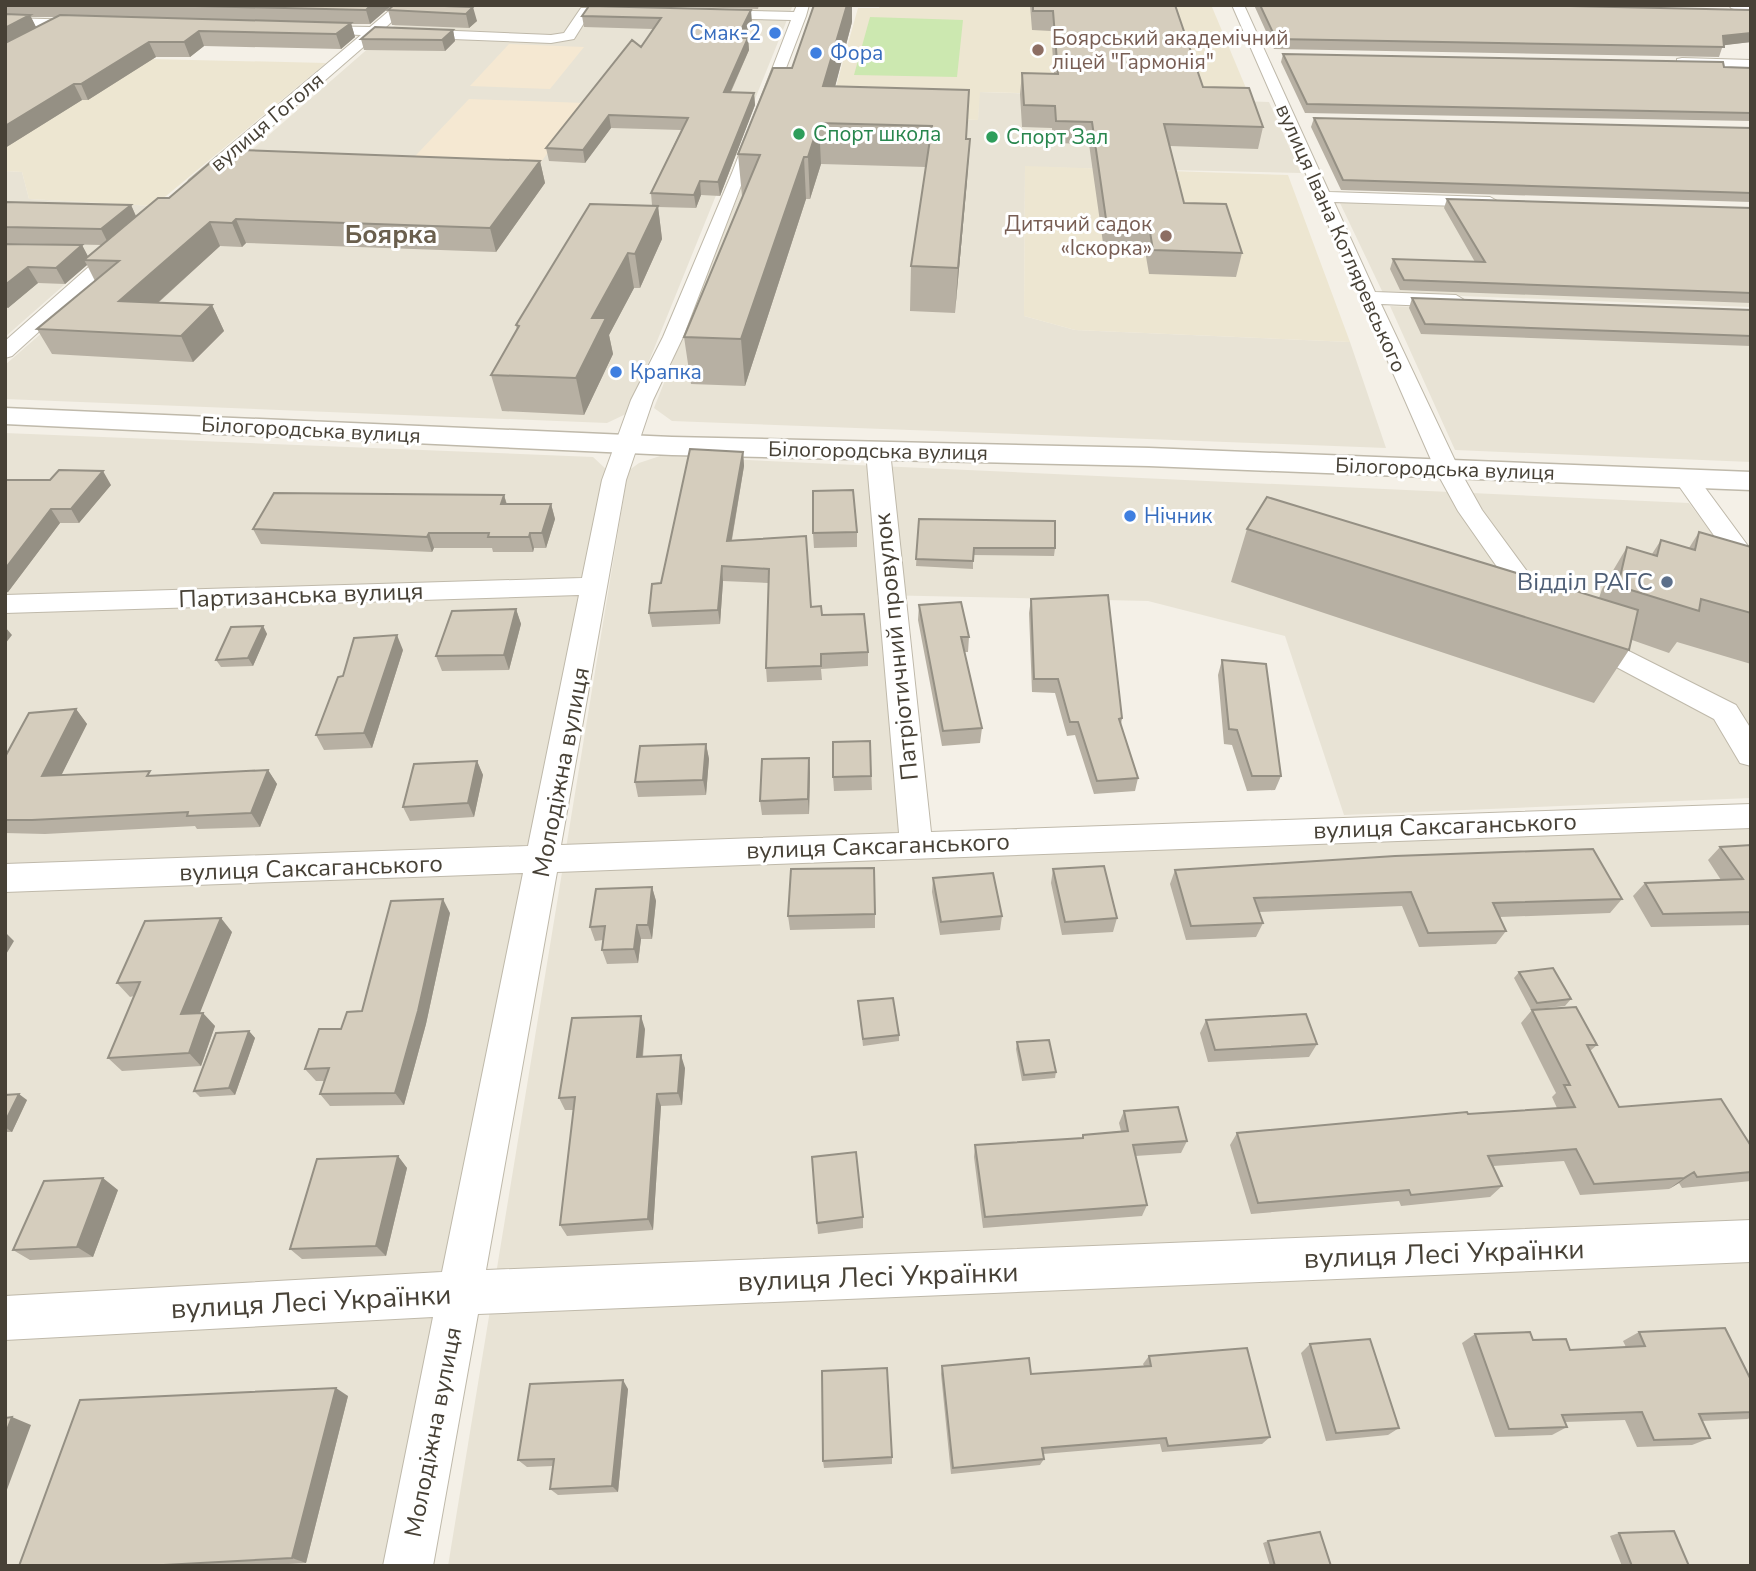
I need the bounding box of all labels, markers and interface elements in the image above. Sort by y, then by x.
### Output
place label: Смак-2 [689,19,761,47]
place label: Боярський академічний ліцей "Гармонія" [1052,24,1289,76]
marker: Смак-2 [767,25,783,41]
place label: Фора [830,39,883,67]
marker: Боярський академічний ліцей "Гармонія" [1030,42,1046,58]
marker: Фора [808,45,824,61]
street label: вулиця Гоголя [204,66,330,178]
street label: вулиця Івана Котляревського [1269,99,1413,377]
place label: Спорт школа [813,120,941,148]
place label: Спорт Зал [1006,123,1108,151]
marker: Спорт школа [791,126,807,142]
marker: Спорт Зал [984,129,1000,145]
place label: Дитячий садок «Іскорка» [1005,210,1153,262]
district label: Боярка [345,217,437,252]
marker: Дитячий садок «Іскорка» [1158,228,1174,244]
place label: Крапка [630,358,702,386]
marker: Крапка [608,364,624,380]
street label: Білогородська вулиця [201,410,421,450]
street label: Білогородська вулиця [768,435,988,467]
street label: Білогородська вулиця [1335,451,1555,487]
place label: Нічник [1144,502,1213,530]
marker: Нічник [1122,508,1138,524]
street label: Патріотичний провулок [866,512,926,782]
place label: Відділ РАГС [1517,566,1653,598]
marker: Відділ РАГС [1659,574,1675,590]
street label: Партизанська вулиця [178,575,424,615]
street label: Молодіжна вулиця [525,664,597,880]
street label: вулиця Саксаганського [1313,805,1577,847]
street label: вулиця Саксаганського [746,825,1010,867]
street label: вулиця Саксаганського [179,847,443,889]
street label: вулиця Лесі Українки [1303,1230,1585,1278]
street label: вулиця Лесі Українки [737,1253,1019,1301]
street label: вулиця Лесі Українки [170,1276,452,1328]
street label: Молодіжна вулиця [397,1324,469,1540]

